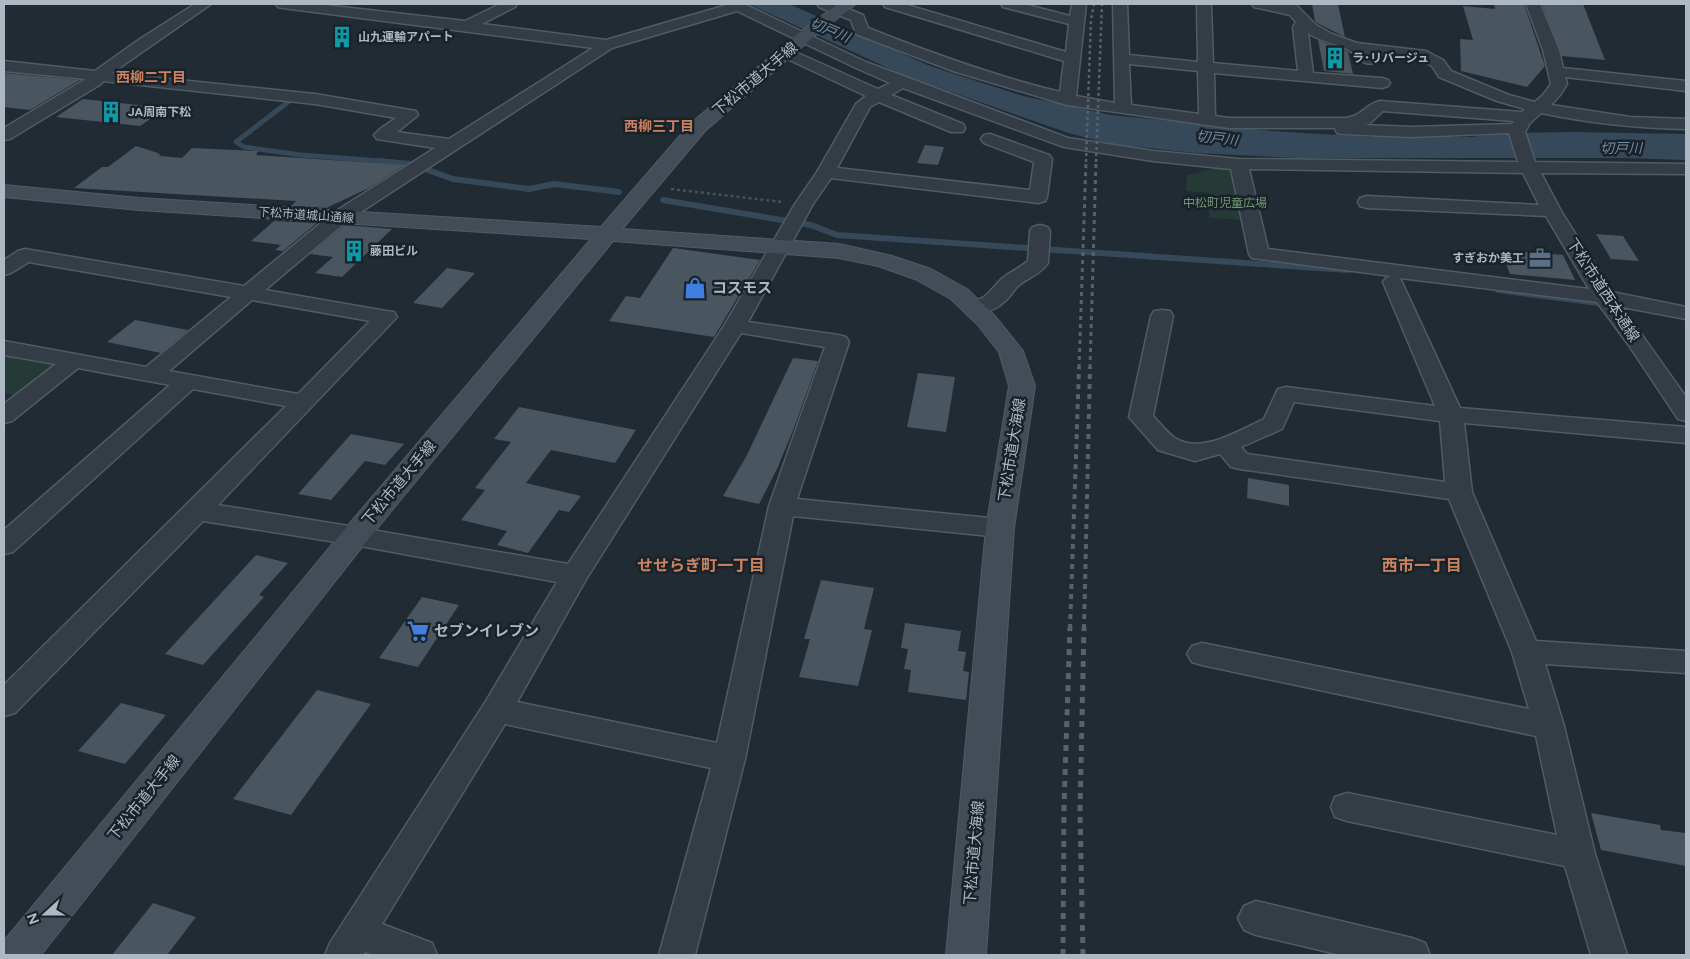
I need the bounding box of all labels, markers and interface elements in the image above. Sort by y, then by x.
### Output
water label: 切戸川 [807,14,854,47]
building icon: 山九運輸アパート [329,24,355,50]
place label: 山九運輸アパート [358,30,454,44]
street label: 下松市道大手線 [709,38,801,120]
building icon: ラ･リバージュ [1322,45,1348,71]
place label: ラ･リバージュ [1352,51,1429,65]
district label: 西柳二丁目 [116,69,186,86]
building icon: JA周南下松 [98,99,124,125]
place label: JA周南下松 [128,105,191,119]
district label: 西柳三丁目 [624,118,694,135]
water label: 切戸川 [1195,128,1241,150]
water label: 切戸川 [1600,140,1644,157]
park label: 中松町児童広場 [1183,196,1267,210]
street label: 下松市道城山通線 [258,205,354,225]
street label: 下松市道西本通線 [1563,235,1643,345]
building icon: 藤田ビル [341,238,367,264]
place label: 藤田ビル [370,244,418,258]
office icon: すぎおか美工 [1527,245,1553,271]
place label: すぎおか美工 [1452,251,1524,265]
shop icon: コスモス [682,275,708,301]
place label: コスモス [712,279,772,297]
street label: 下松市道大海線 [995,397,1029,503]
street label: 下松市道大手線 [358,437,440,529]
district label: せせらぎ町一丁目 [637,556,765,575]
district label: 西市一丁目 [1382,556,1462,575]
supermarket icon: セブンイレブン [405,618,431,644]
place label: セブンイレブン [434,622,539,640]
street label: 下松市道大手線 [104,752,184,844]
street label: 下松市道大海線 [960,800,988,906]
north arrow [20,889,70,939]
text: N [23,910,43,927]

